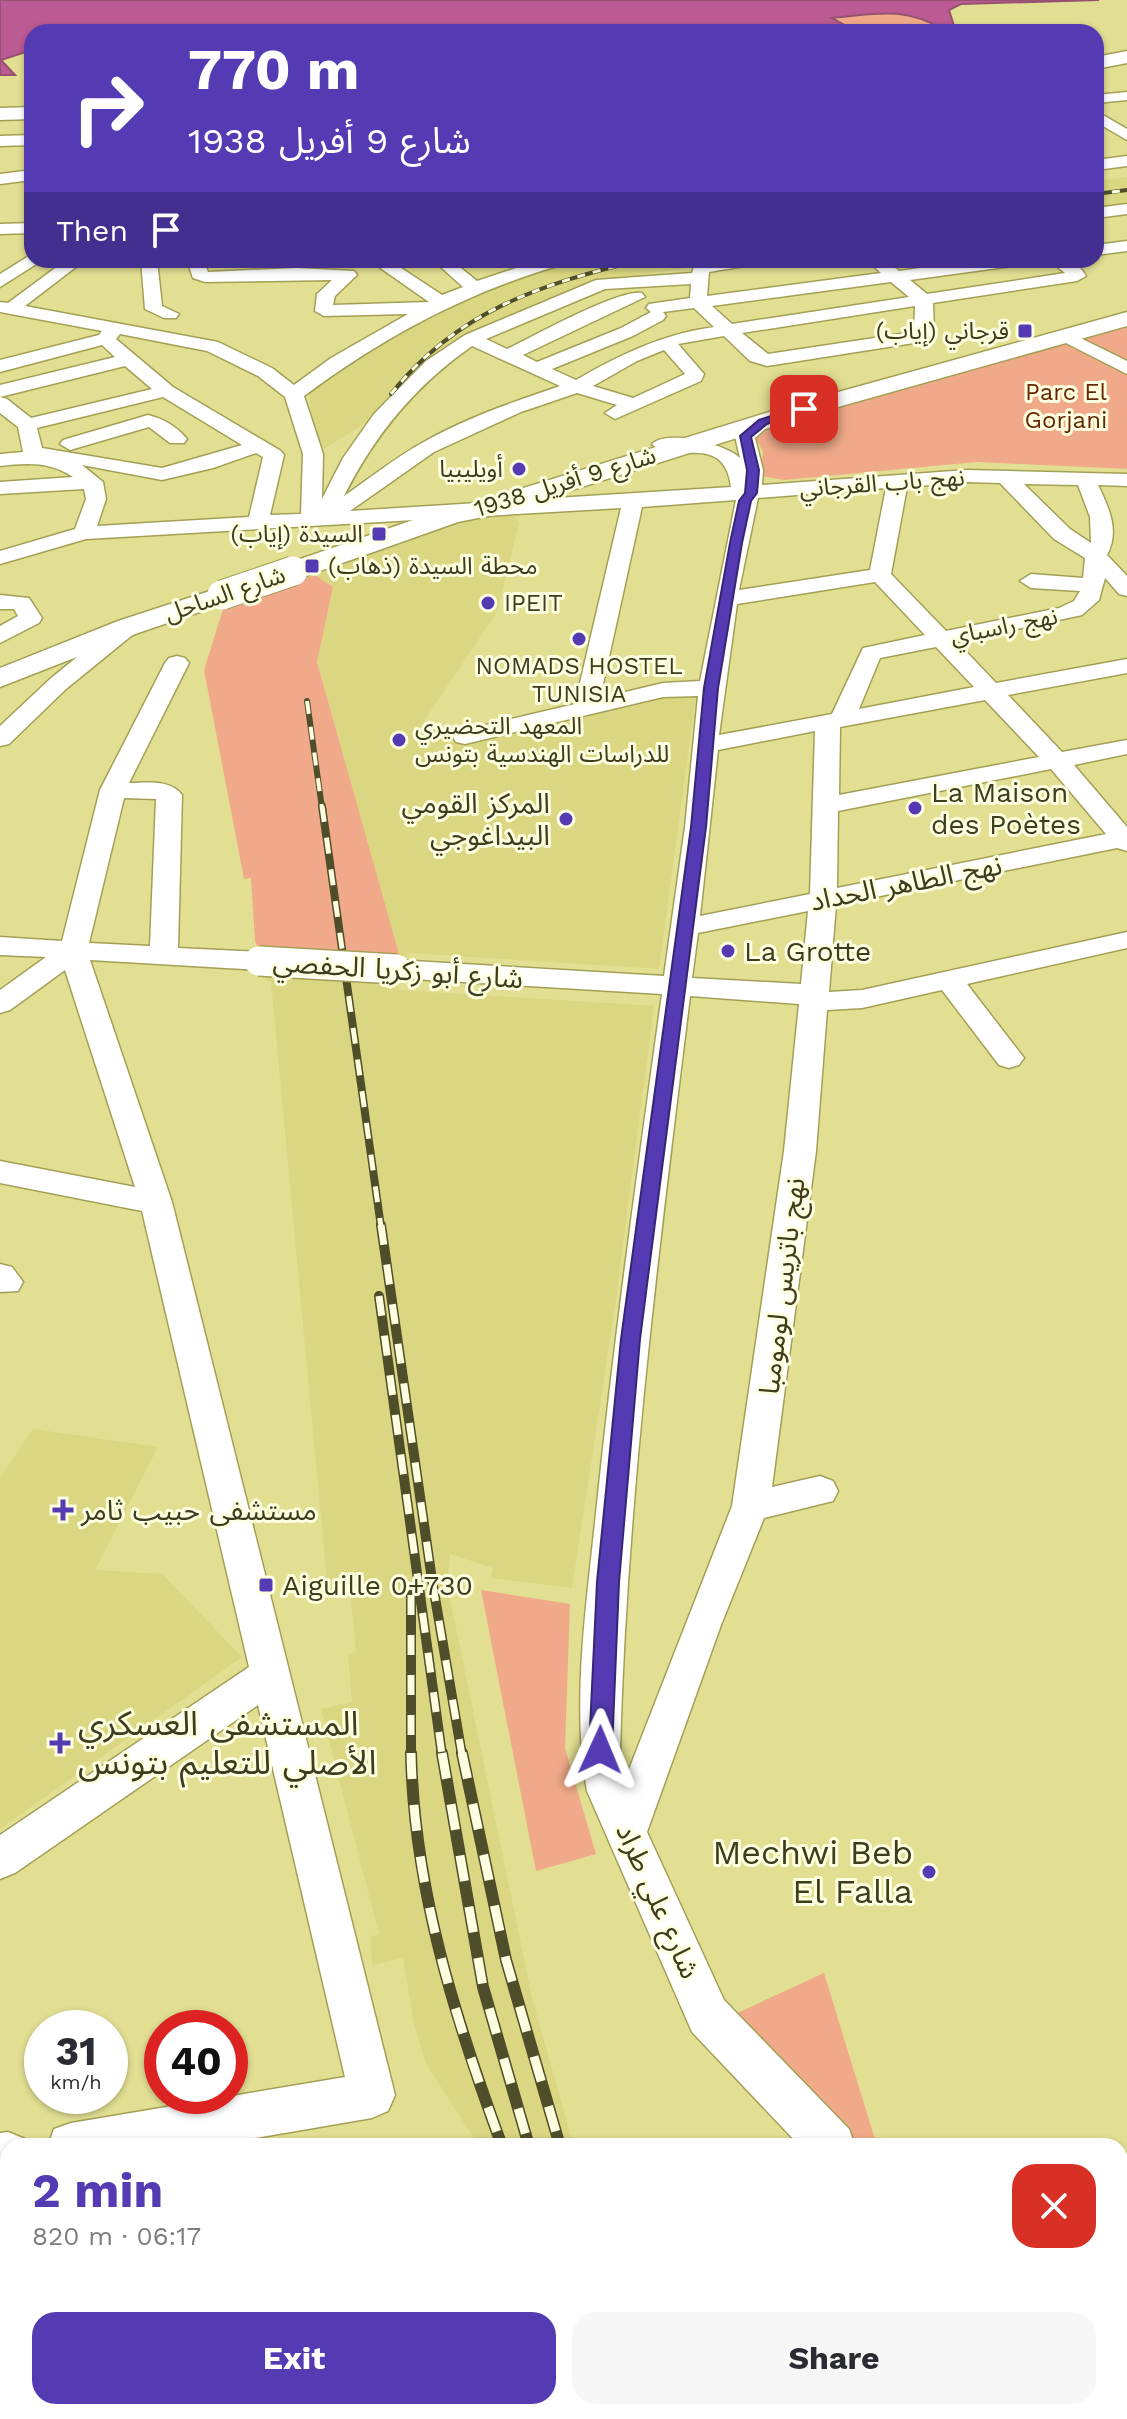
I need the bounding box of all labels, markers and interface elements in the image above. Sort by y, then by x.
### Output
text: 770 m [188,37,359,103]
icon: right [56,56,160,160]
text: شارع 9 أفريل 1938 [188,120,471,162]
icon: arrive [144,208,188,252]
text: Then [56,213,128,248]
place label: قرجاني (إياب) [876,317,1009,350]
marker: قرجاني (إياب) [1016,322,1034,340]
pin [770,375,838,443]
park label: Parc El Gorjani [1025,378,1108,434]
icon: arrive [782,387,826,431]
street label: شارع 9 أفريل 1938 [470,439,660,526]
place label: أويليبيا [439,453,503,483]
marker: أويليبيا [510,460,528,478]
street label: نهج باب القرجاني [798,463,966,507]
place label: السيدة (إياب) [231,520,363,550]
marker: السيدة (إياب) [370,525,388,543]
place label: محطة السيدة (ذهاب) [328,552,538,580]
marker: محطة السيدة (ذهاب) [303,557,321,575]
street label: شارع الساحل [161,560,290,631]
place label: IPEIT [504,589,563,617]
marker: IPEIT [479,594,497,612]
street label: نهج راسباي [948,602,1061,655]
marker: NOMADS HOSTEL TUNISIA [570,630,588,648]
place label: NOMADS HOSTEL TUNISIA [475,652,683,708]
place label: المعهد التحضيري للدراسات الهندسية بتونس [415,712,669,768]
marker: المعهد التحضيري للدراسات الهندسية بتونس [390,731,408,749]
place label: La Maison des Poètes [931,776,1081,841]
place label: المركز القومي البيداغوجي [401,787,550,856]
marker: La Maison des Poètes [906,799,924,817]
marker: المركز القومي البيداغوجي [557,810,575,828]
street label: نهج الطاهر الحداد [807,848,1006,922]
place label: La Grotte [744,935,871,968]
marker: La Grotte [719,942,737,960]
street label: شارع أبو زكريا الحفصي [271,943,524,1000]
street label: نهج باتريس لومومبا [752,1176,816,1397]
place label: مستشفى حبيب ثامر [80,1494,317,1527]
marker: مستشفى حبيب ثامر [52,1499,74,1521]
place label: Aiguille 0+730 [282,1569,473,1602]
marker: Aiguille 0+730 [257,1576,275,1594]
place label: المستشفى العسكري الأصلي للتعليم بتونس [78,1703,377,1788]
position arrow [558,1708,642,1792]
marker: المستشفى العسكري الأصلي للتعليم بتونس [49,1732,71,1754]
street label: شارع علي طراد [605,1818,707,1985]
place label: Mechwi Beb El Falla [713,1832,913,1911]
marker: Mechwi Beb El Falla [920,1863,938,1881]
speed limit sign: 40 [144,2010,248,2114]
text: 31 [56,2028,96,2075]
text: km/h [50,2070,102,2094]
text: 2 min [32,2162,163,2219]
button: close [1012,2164,1096,2248]
text: 820 m · 06:17 [32,2221,201,2251]
button: Exit [32,2312,556,2404]
button: Share [572,2312,1096,2404]

